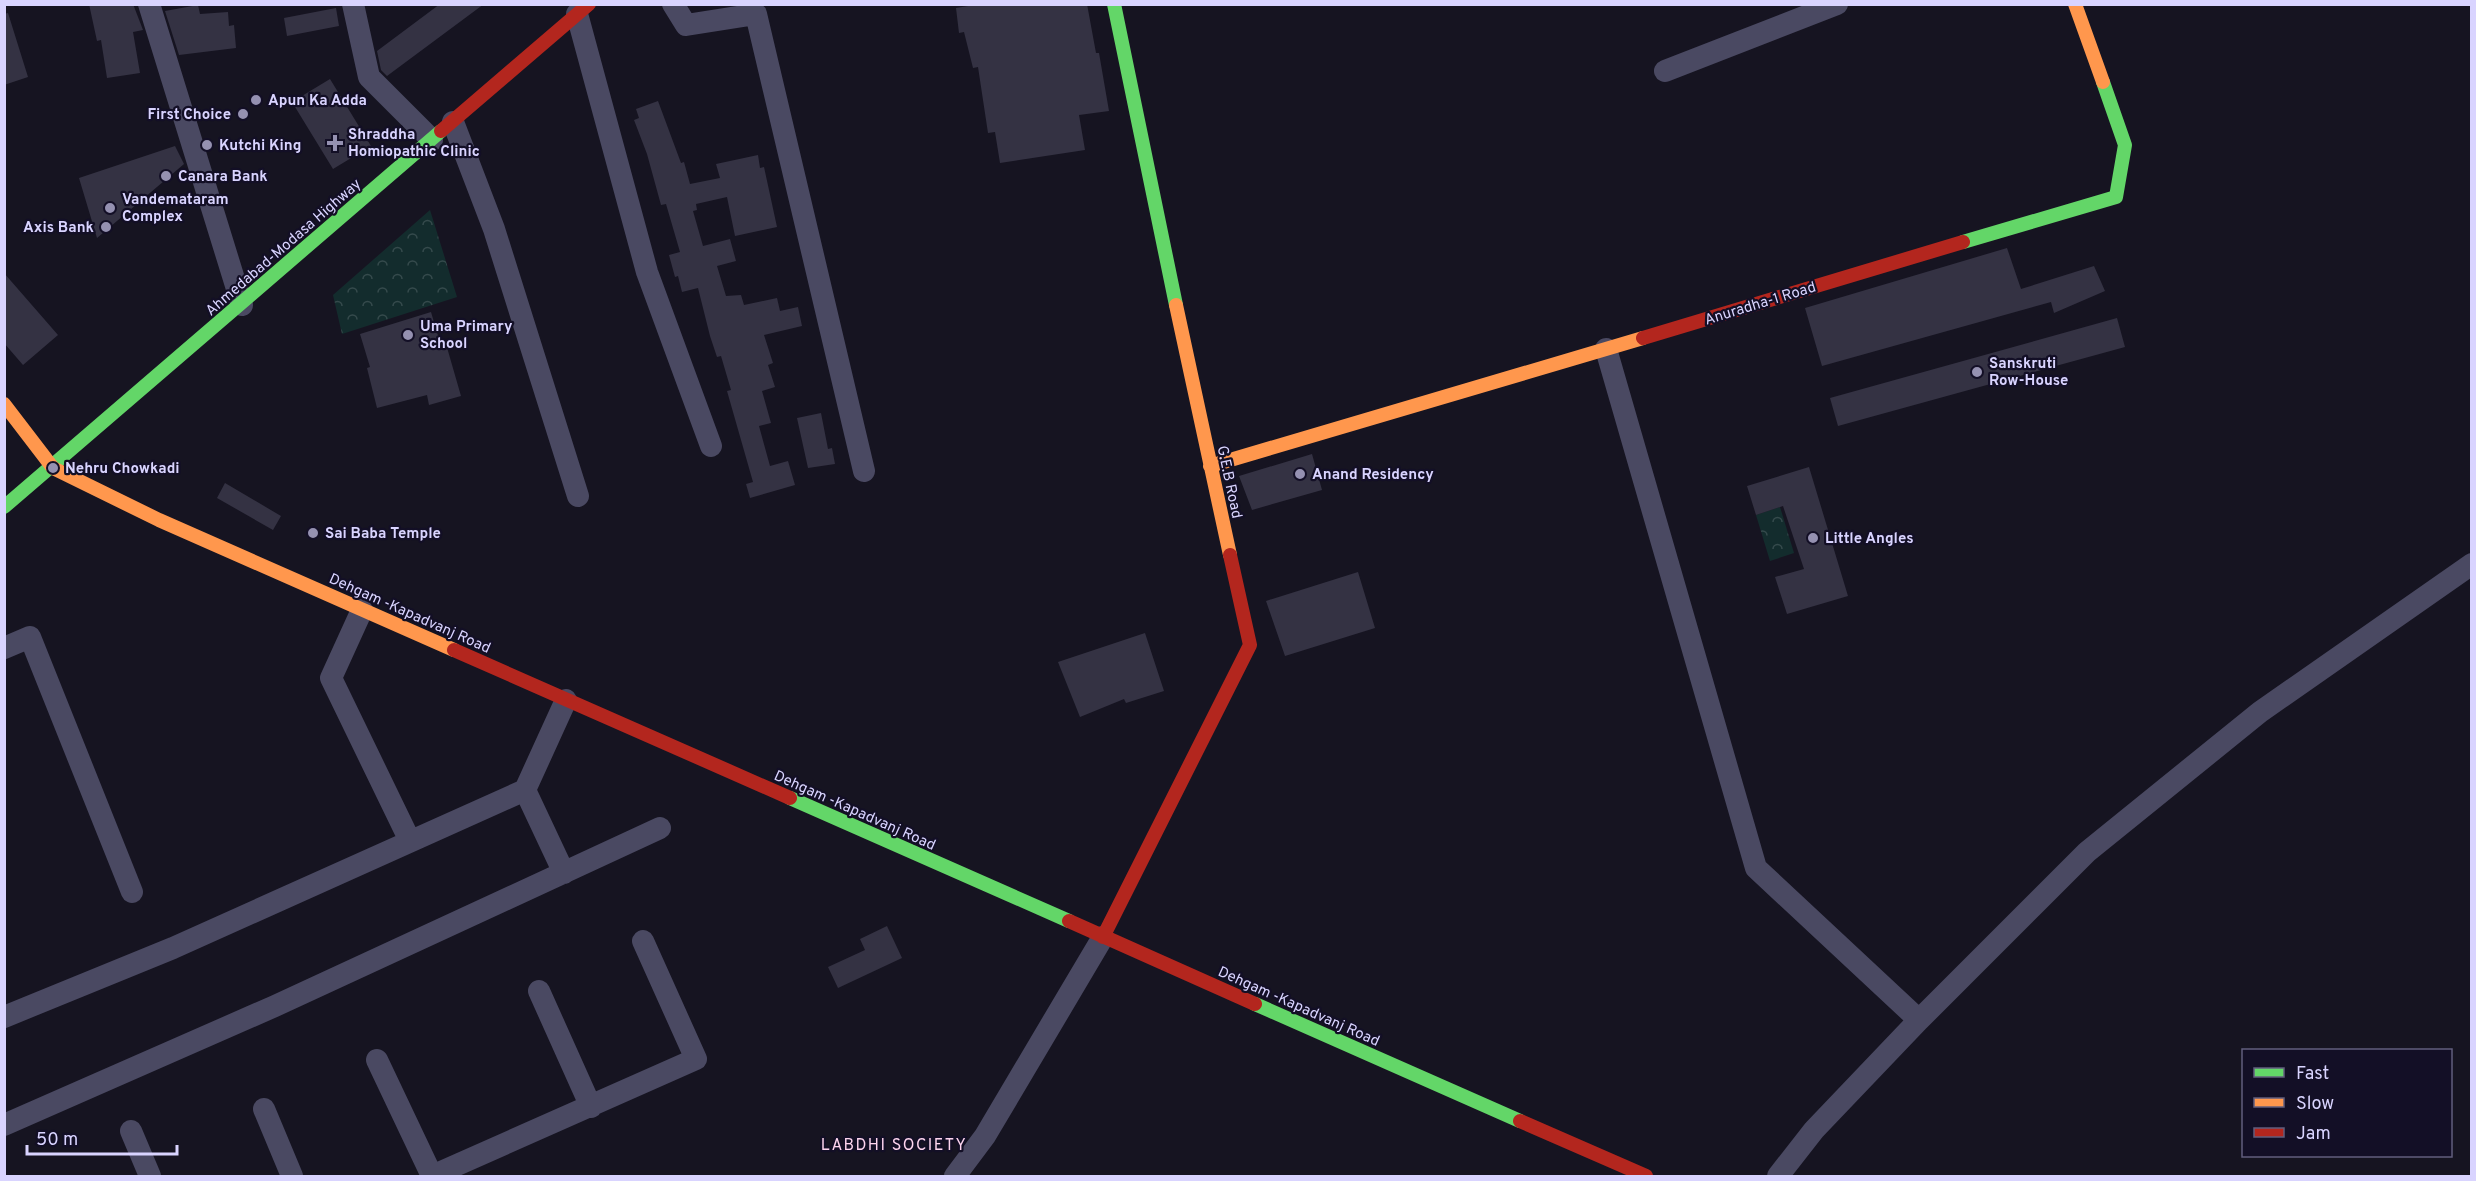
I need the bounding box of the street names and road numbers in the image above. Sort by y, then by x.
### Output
street label: Ahmedabad-Modasa Highway [202,175,366,321]
street label: Anuradha-1 Road [1702,278,1818,330]
street label: G.E.B Road [1212,444,1246,521]
street label: Dehgam -Kapadvanj Road [326,570,493,659]
street label: Dehgam -Kapadvanj Road [771,767,938,856]
street label: Dehgam -Kapadvanj Road [1215,963,1382,1052]

